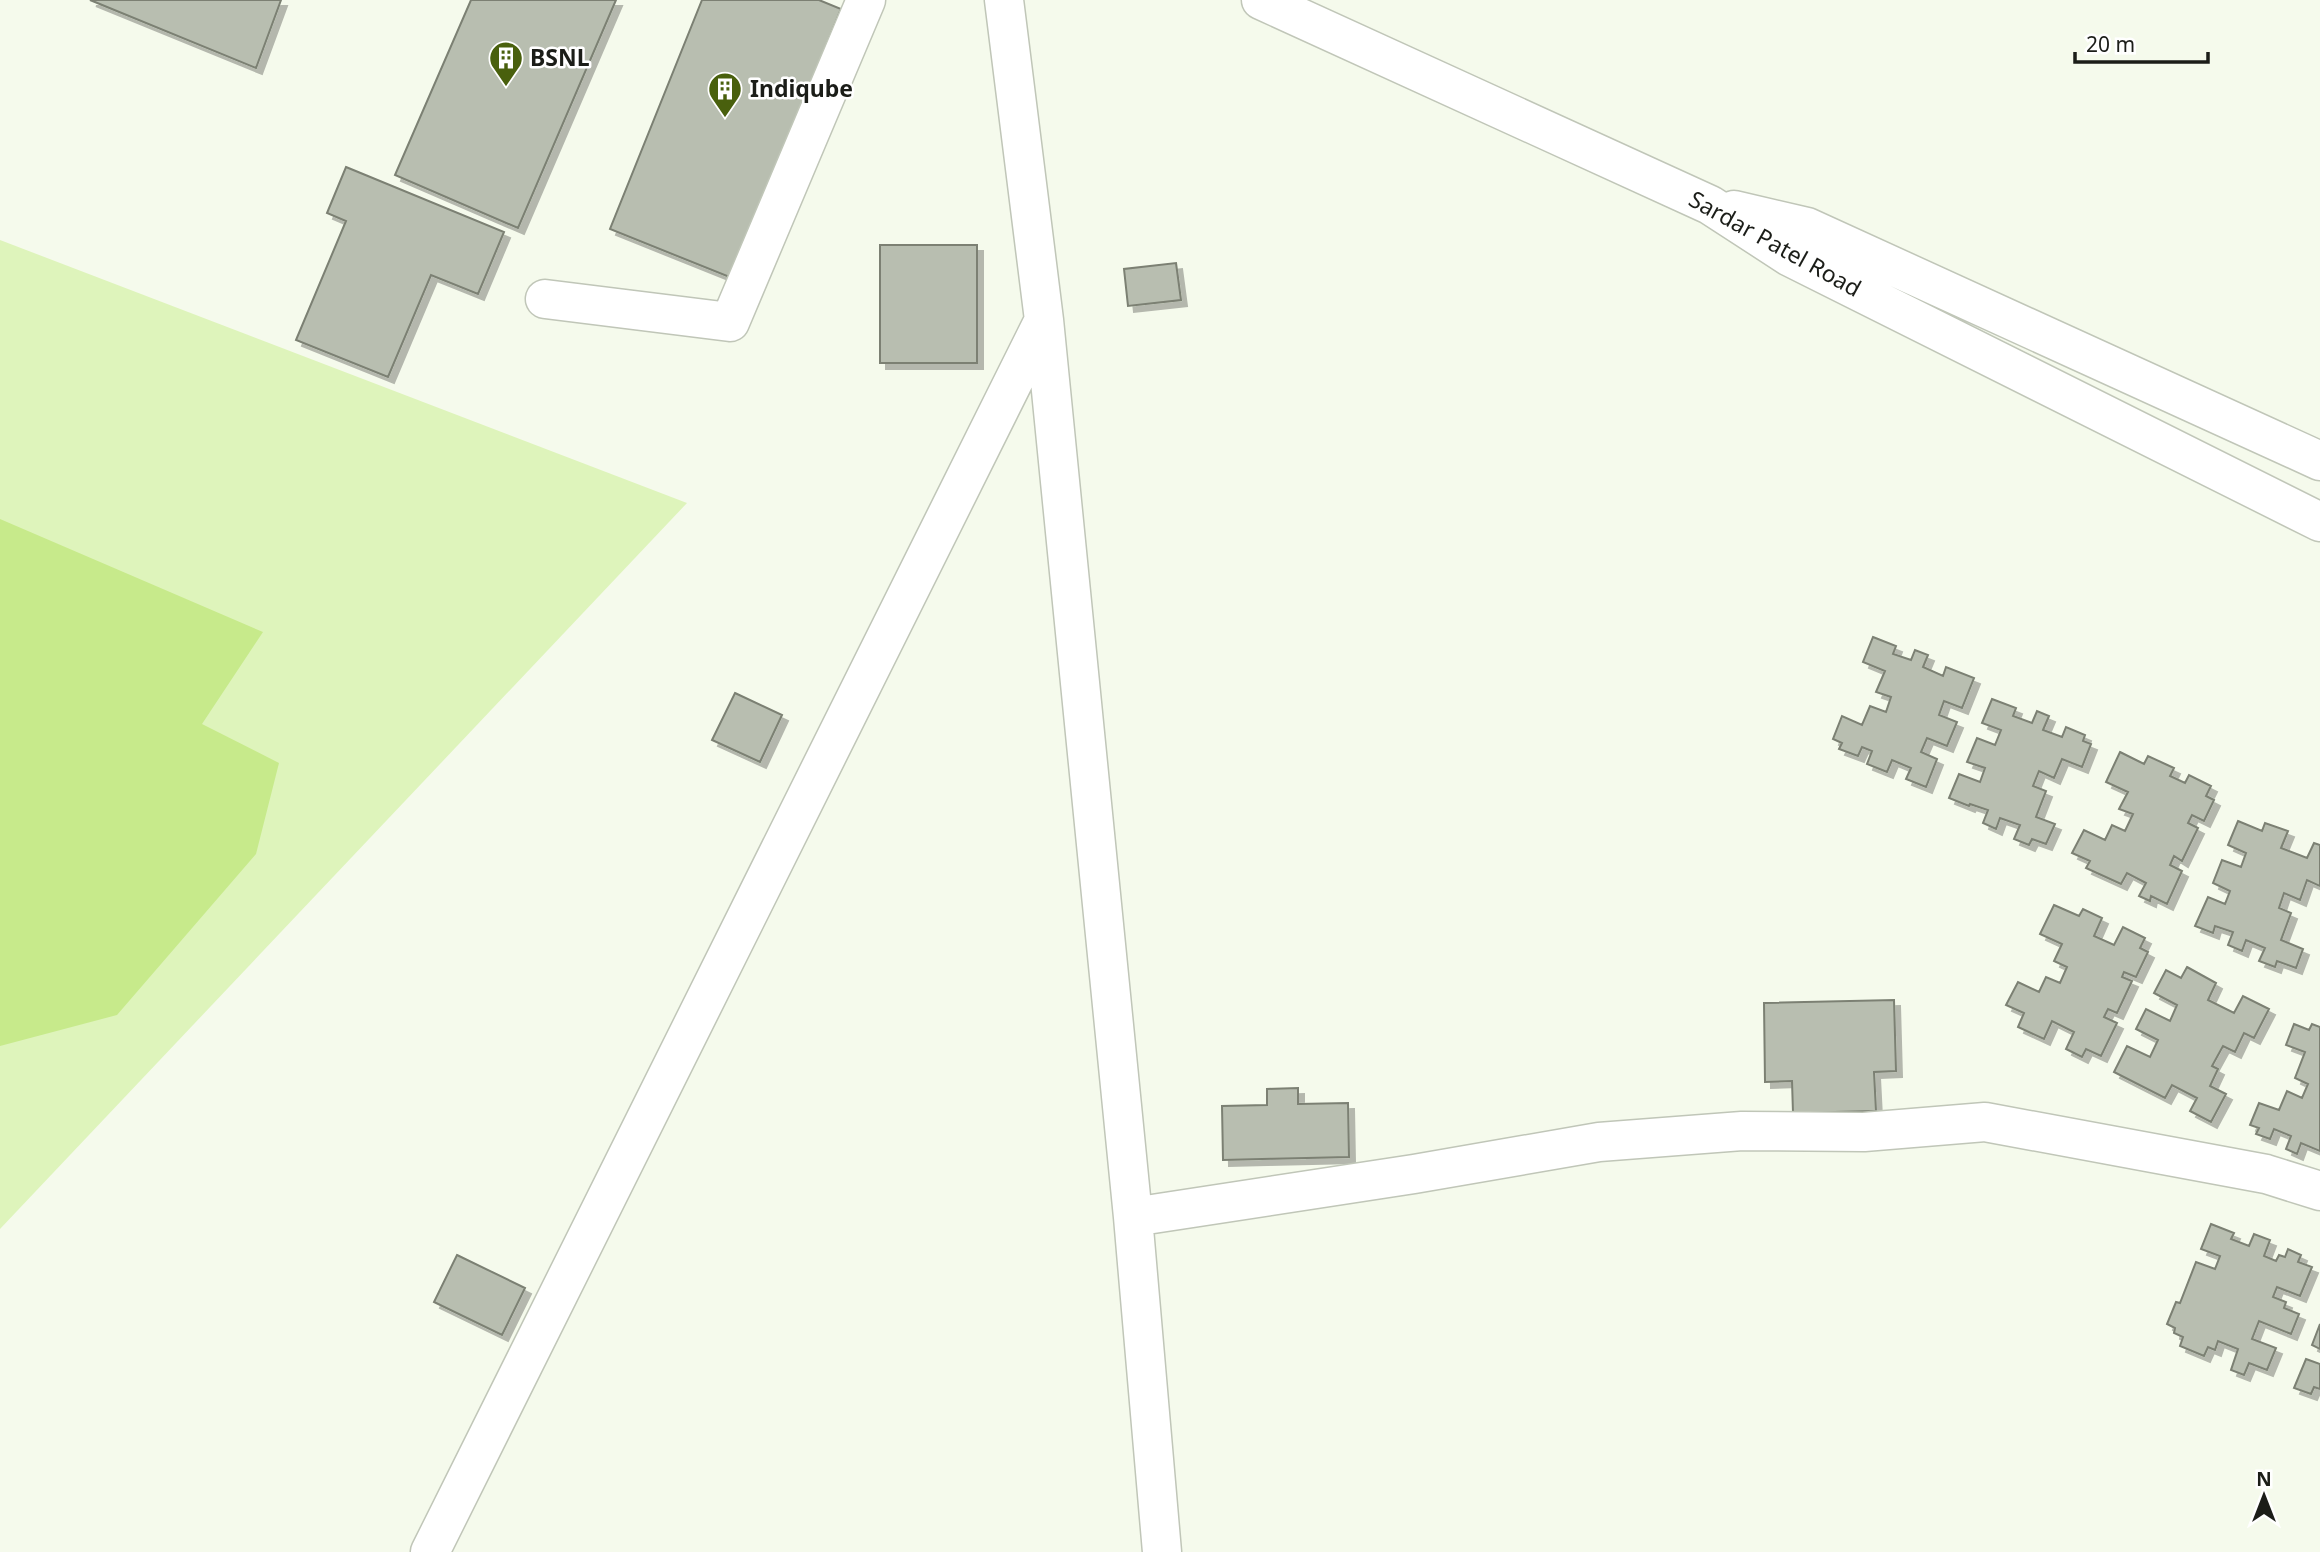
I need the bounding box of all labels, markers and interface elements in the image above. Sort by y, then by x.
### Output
scale bar [2075,21,2208,65]
text: 20 m [2086,30,2135,58]
building icon: BSNL [487,39,525,88]
place label: BSNL [530,41,590,73]
building icon: Indiqube [706,70,744,119]
place label: Indiqube [750,72,853,104]
street label: Sardar Patel Road [1684,182,1867,304]
north arrow [2229,1461,2299,1531]
text: N [2256,1466,2272,1492]

